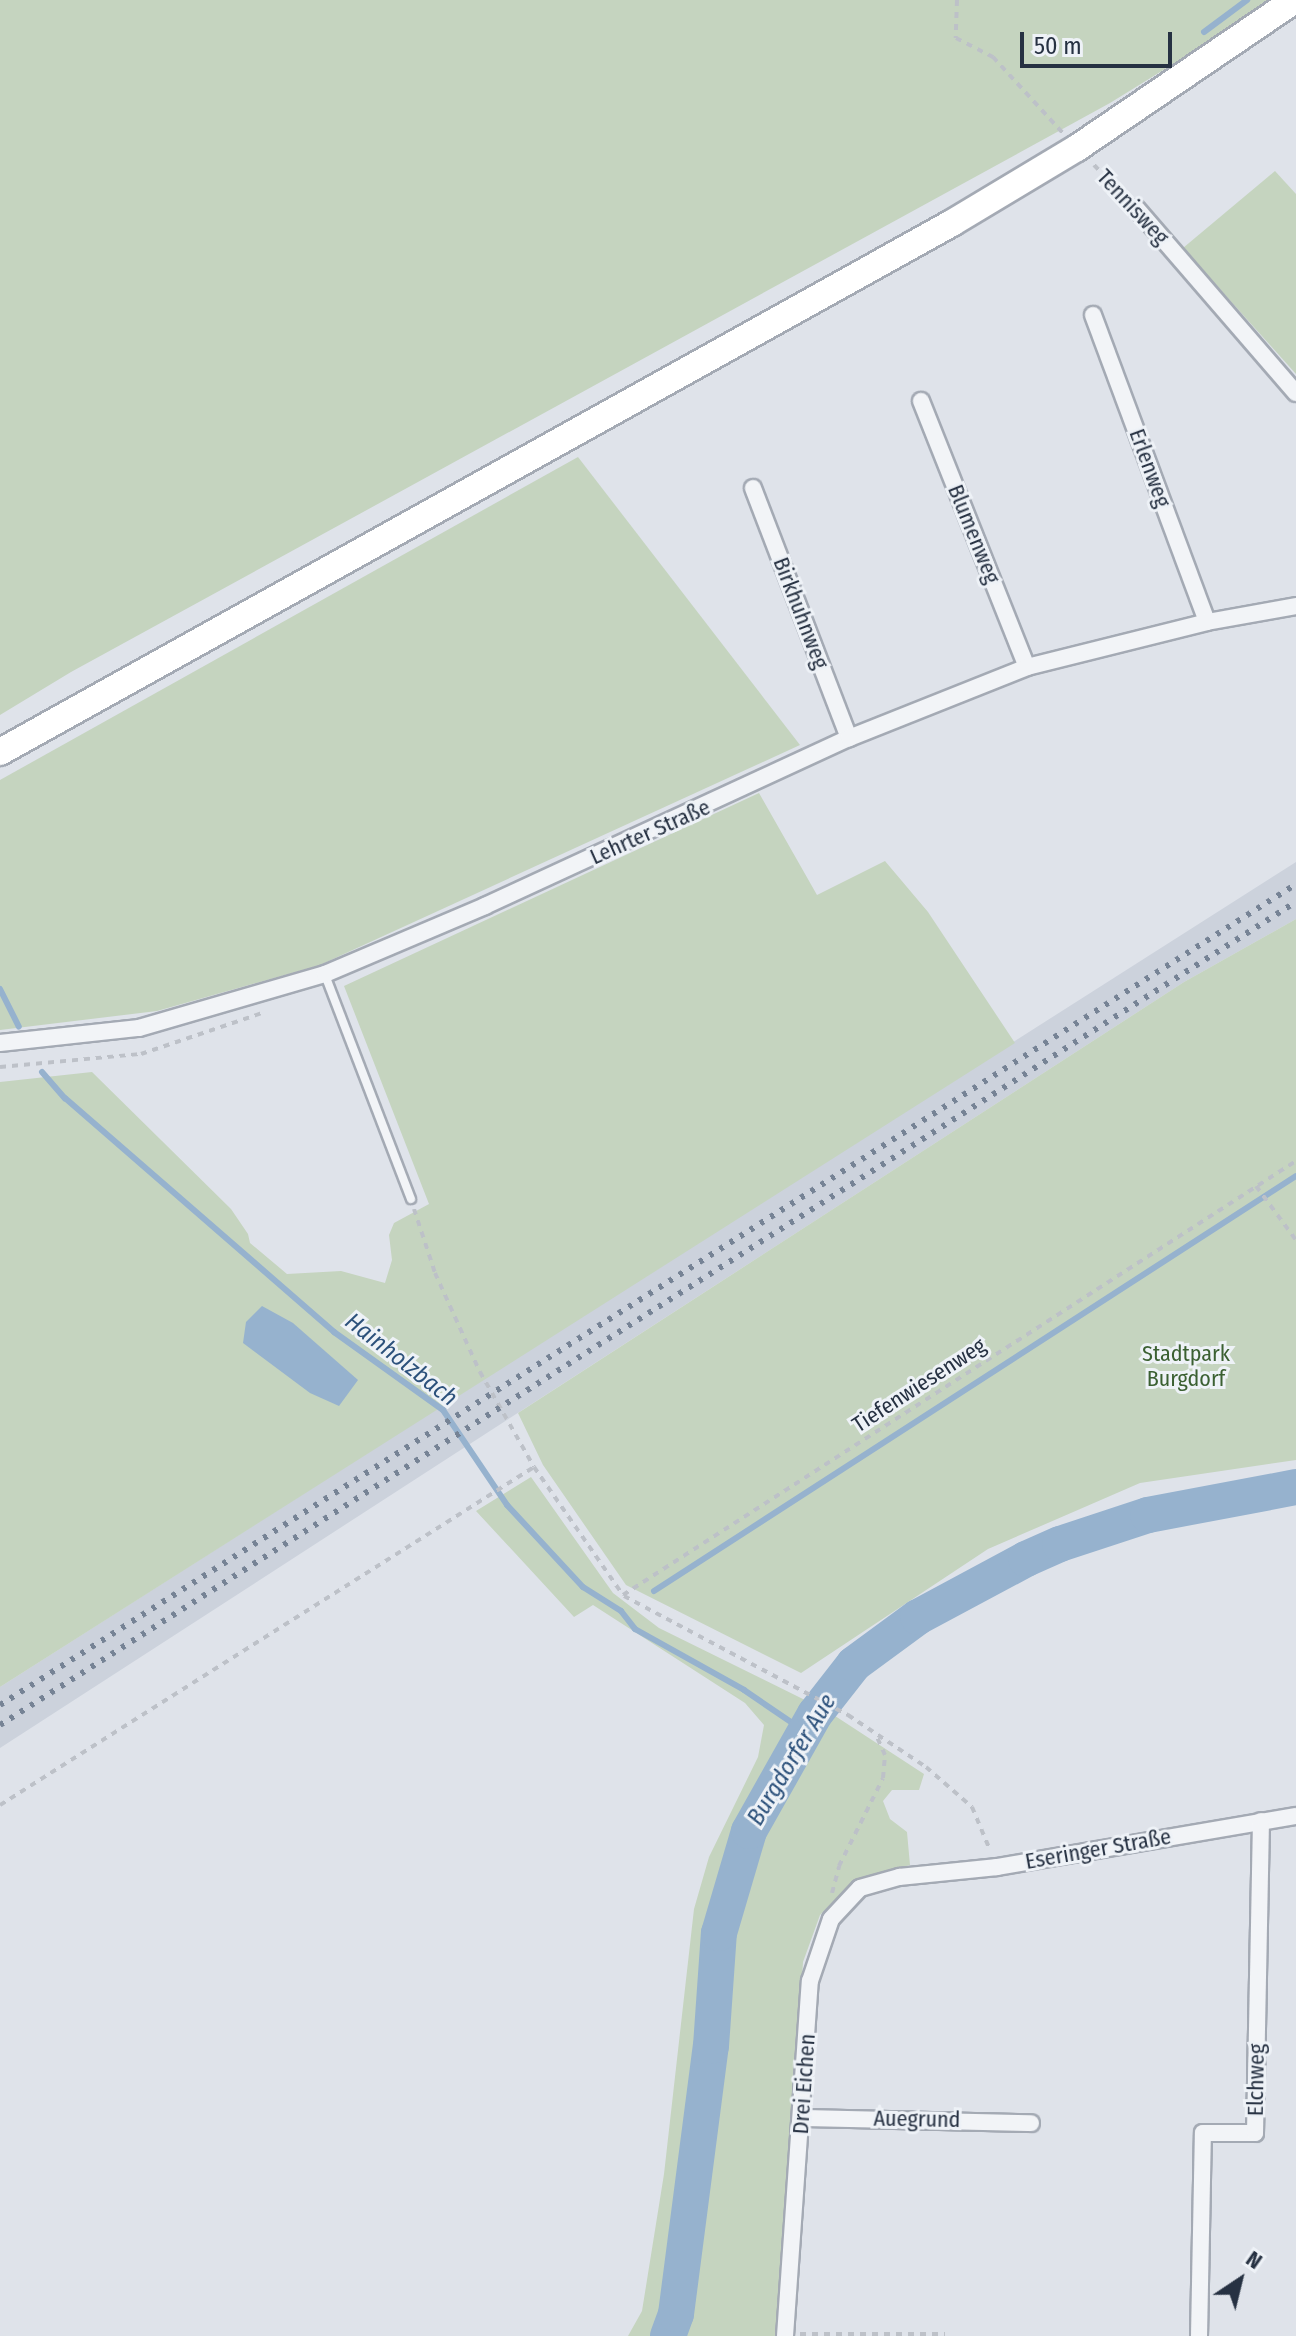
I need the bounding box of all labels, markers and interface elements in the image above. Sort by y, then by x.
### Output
scale bar [1024,16,1176,66]
text: 50 m [1034,32,1082,60]
street label: Tennisweg [1091,164,1175,250]
street label: Erlenweg [1124,425,1176,511]
street label: Blumenweg [942,481,1006,587]
street label: Birkhuhnweg [768,553,834,673]
street label: Lehrter Straße [586,794,714,870]
water label: Hainholzbach [339,1307,463,1413]
street label: Tiefenwiesenweg [847,1332,991,1438]
park label: Stadtpark Burgdorf [1142,1340,1230,1392]
water label: Burgdorfer Aue [742,1689,842,1831]
street label: Eseringer Straße [1023,1823,1173,1875]
street label: Drei Eichen [787,2033,821,2135]
street label: Elchweg [1242,2044,1270,2116]
street label: Auegrund [873,2105,961,2133]
north arrow [1200,2240,1280,2320]
text: N [1241,2245,1267,2275]

